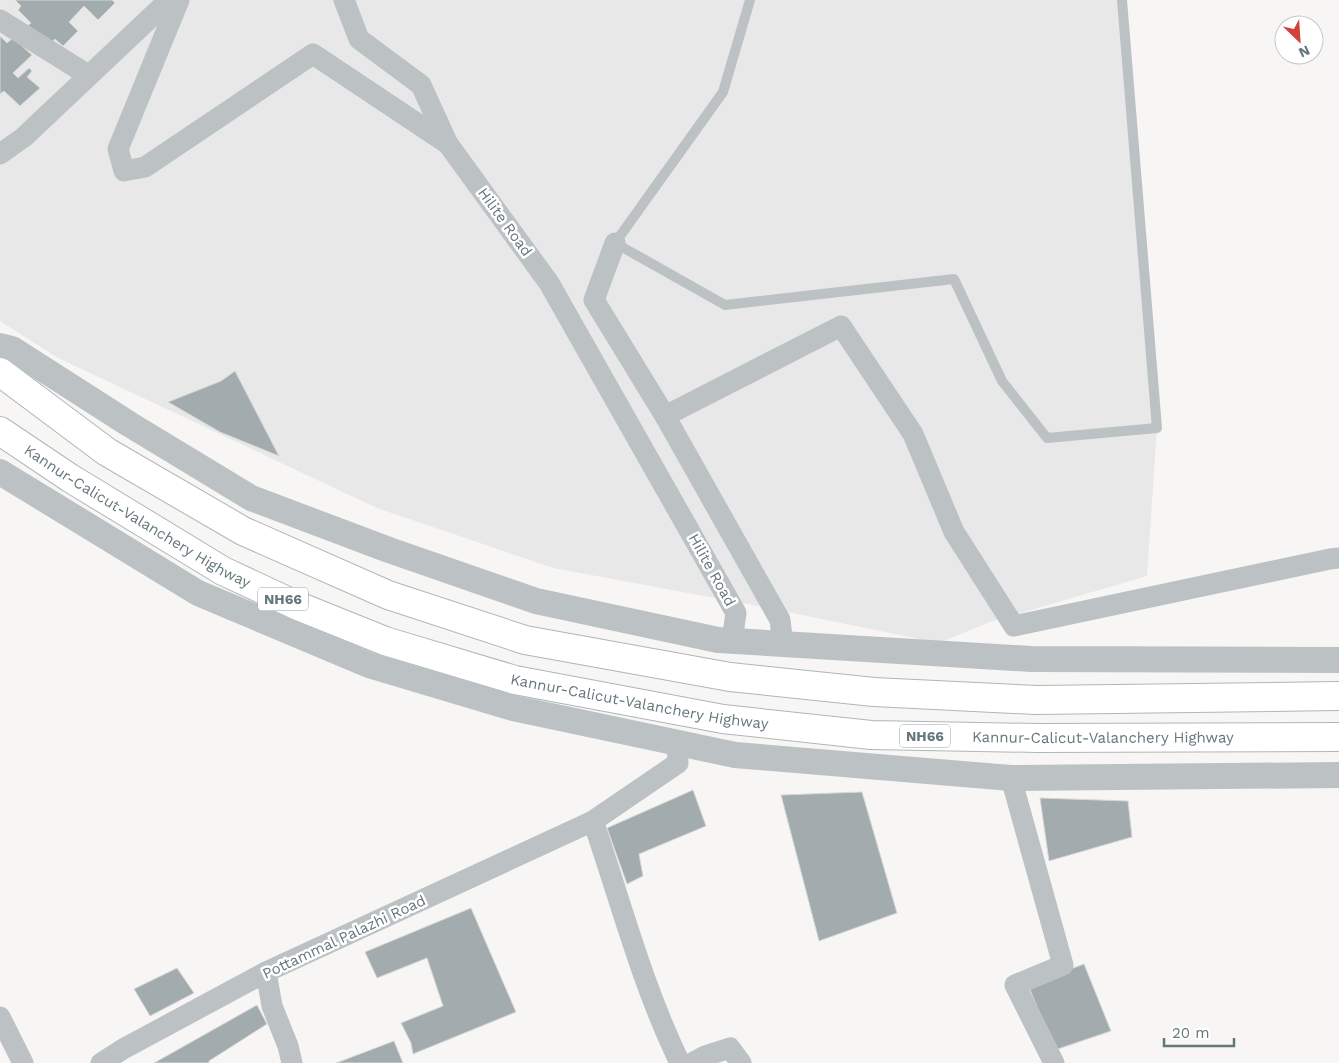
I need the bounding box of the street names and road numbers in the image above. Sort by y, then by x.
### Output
street label: Hilite Road [474,184,536,260]
street label: Kannur-Calicut-Valanchery Highway [21,441,254,592]
street label: Hilite Road [685,531,739,609]
road number: NH66 [258,588,308,610]
street label: Kannur-Calicut-Valanchery Highway [509,670,770,733]
road number: NH66 [900,724,950,748]
street label: Kannur-Calicut-Valanchery Highway [972,728,1234,747]
street label: Pottammal Palazhi Road [260,891,428,983]

